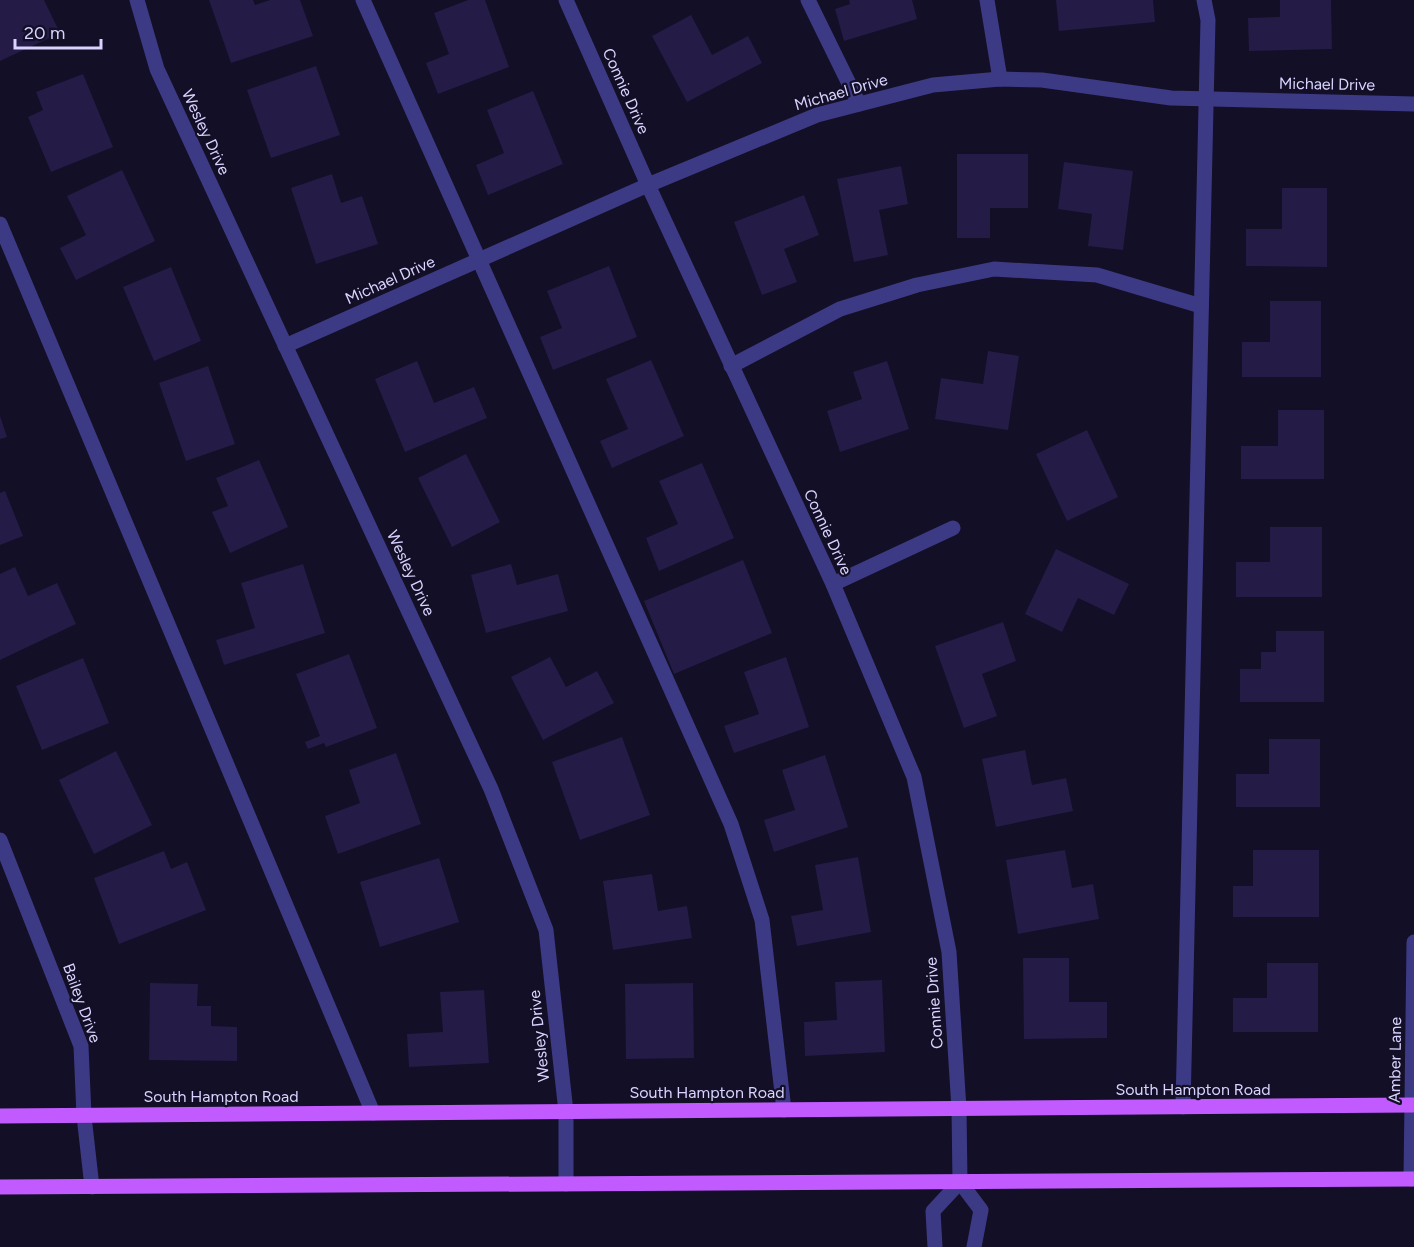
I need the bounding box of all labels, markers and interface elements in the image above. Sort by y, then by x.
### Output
scale bar [15,12,100,50]
text: 20 m [24,22,65,44]
street label: Connie Drive [599,45,654,137]
street label: Michael Drive [792,70,890,114]
street label: Michael Drive [1279,74,1376,94]
street label: Wesley Drive [178,86,234,178]
street label: Michael Drive [342,252,438,308]
street label: Connie Drive [800,486,856,578]
street label: Wesley Drive [383,527,439,619]
street label: Connie Drive [921,956,947,1050]
street label: Bailey Drive [59,961,105,1046]
street label: Wesley Drive [525,989,553,1083]
street label: Amber Lane [1385,1017,1405,1103]
street label: South Hampton Road [1115,1080,1271,1099]
street label: South Hampton Road [629,1083,785,1102]
street label: South Hampton Road [143,1087,299,1106]

